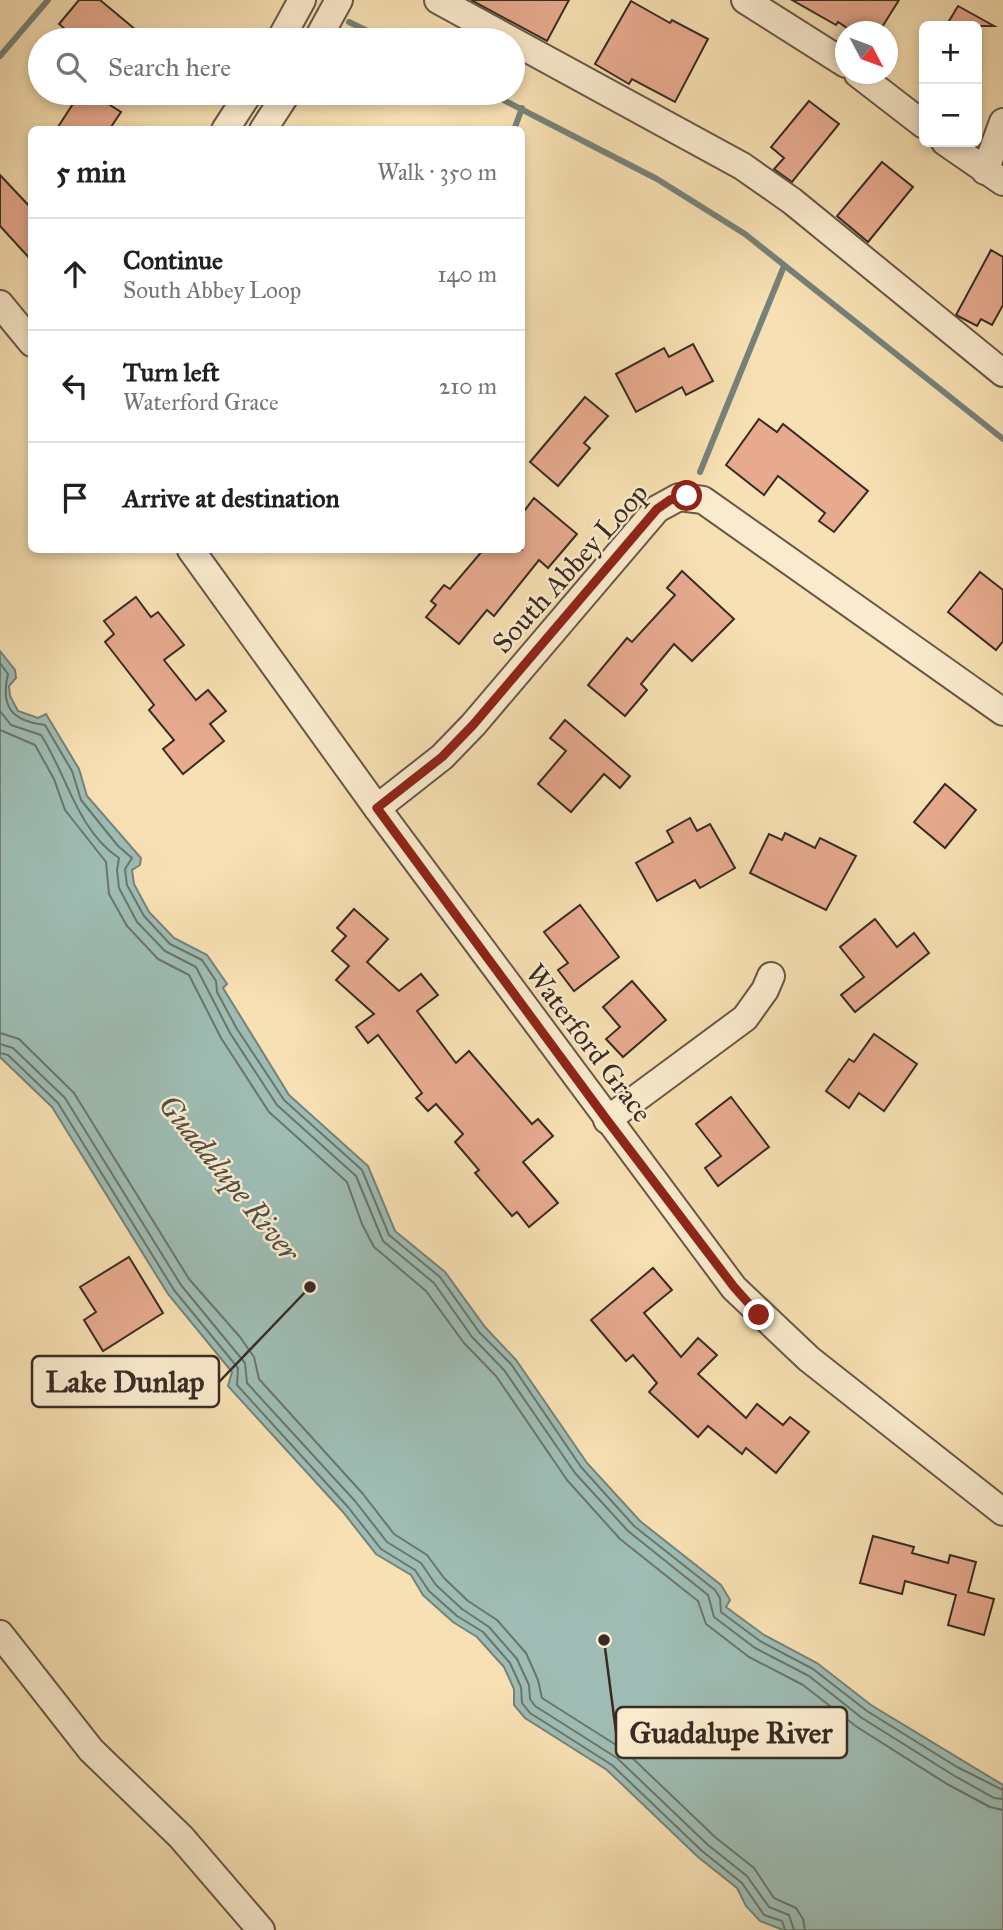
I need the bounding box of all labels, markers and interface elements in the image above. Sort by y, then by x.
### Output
north arrow [835,21,898,84]
map controls [919,21,982,147]
button: + [919,21,982,84]
search box [28,28,525,105]
icon: search [52,48,90,86]
text: Search here [108,51,231,83]
button: − [919,84,982,147]
text: 5 min [56,154,126,190]
text: Walk · 350 m [377,158,497,186]
text: Continue [123,244,223,276]
icon: ahead [56,255,94,293]
text: 140 m [437,260,497,288]
text: South Abbey Loop [123,276,301,304]
text: Turn left [123,356,219,388]
icon: left [56,367,94,405]
text: 210 m [439,372,497,400]
text: Waterford Grace [123,388,279,416]
street label: South Abbey Loop [484,476,656,660]
icon: arrive [56,479,94,517]
route start [671,480,702,511]
text: Arrive at destination [123,482,340,514]
street label: Waterford Grace [518,957,660,1129]
water label: Guadalupe River [150,1087,308,1270]
route end [743,1299,774,1330]
callout: Lake Dunlap [32,1356,219,1407]
text: Lake Dunlap [45,1364,205,1400]
callout: Guadalupe River [616,1707,847,1758]
text: Guadalupe River [629,1715,833,1751]

